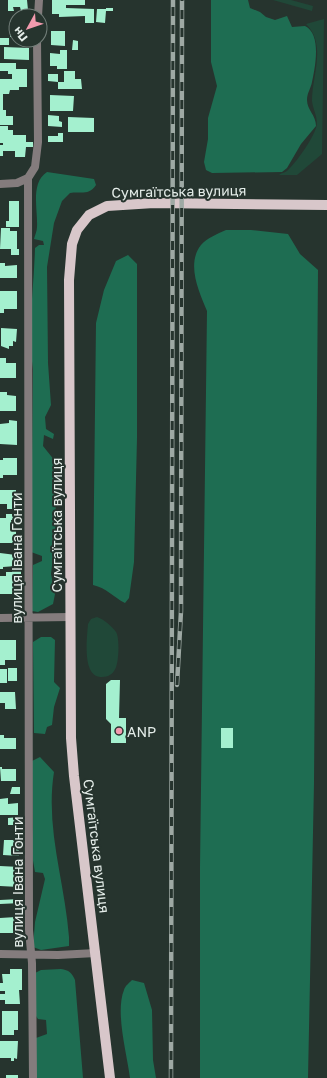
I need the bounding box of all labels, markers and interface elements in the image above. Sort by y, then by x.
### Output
north arrow [8,8,48,48]
text: Пн [10,25,30,45]
street label: Сумгаїтська вулиця [111,181,247,201]
street label: Сумгаїтська вулиця [48,457,65,593]
street label: вулиця Івана Гонти [8,492,25,624]
place label: ANP [127,723,156,740]
marker: ANP [114,726,124,736]
street label: Сумгаїтська вулиця [80,778,114,914]
street label: вулиця Івана Гонти [9,816,26,948]

